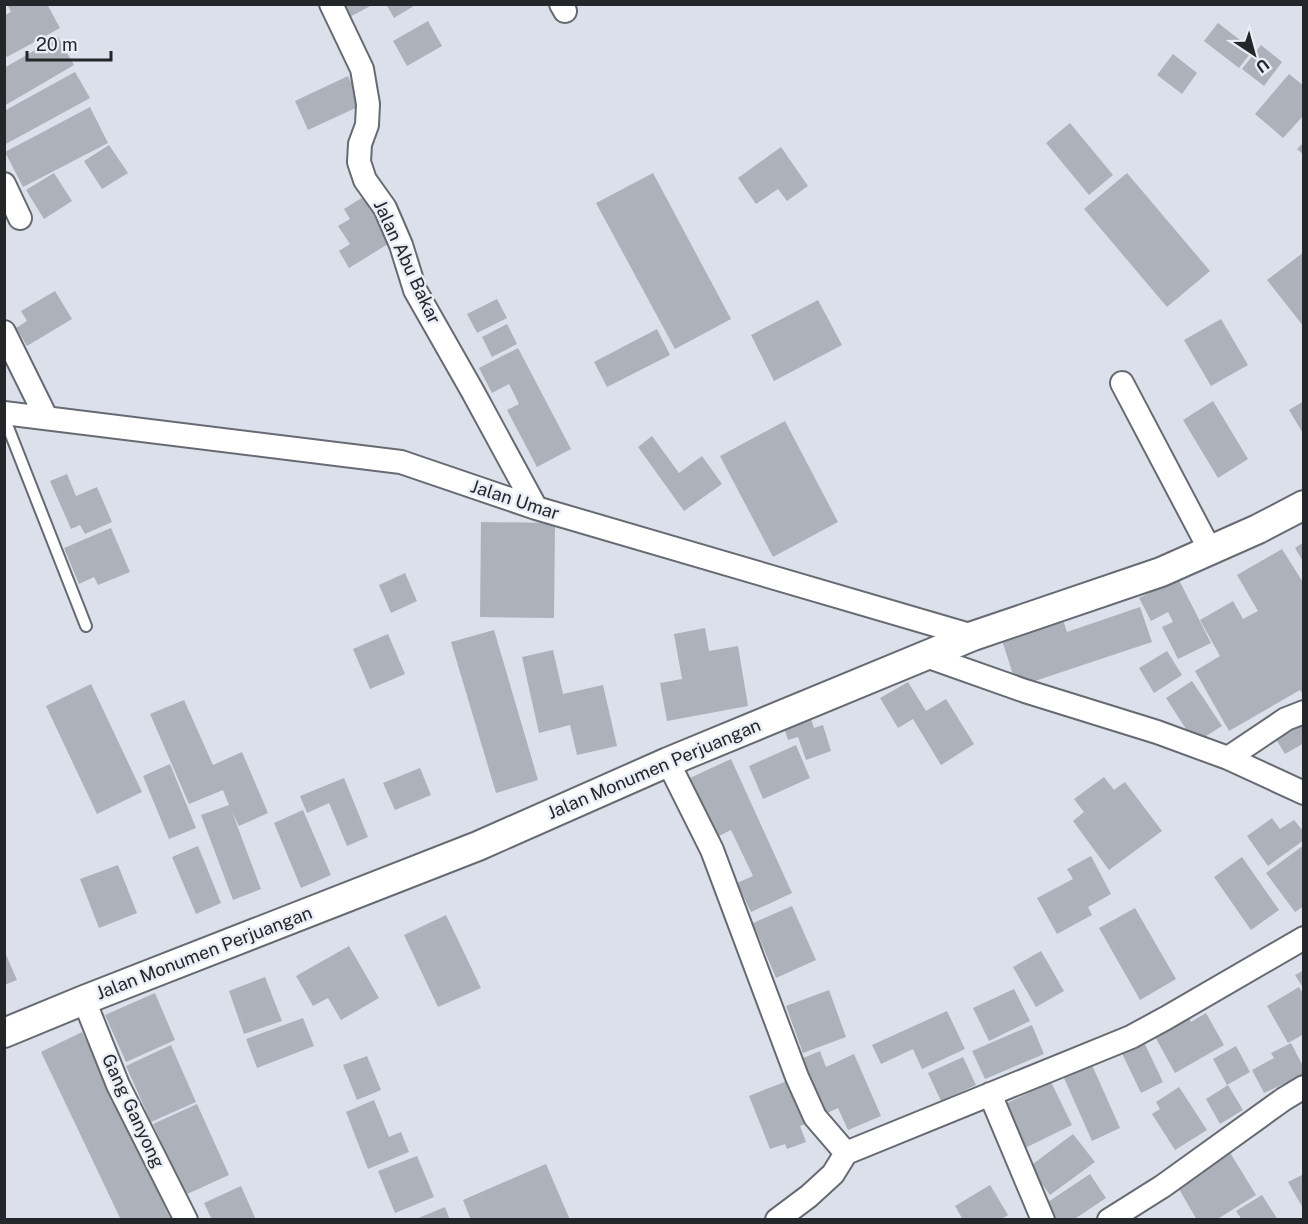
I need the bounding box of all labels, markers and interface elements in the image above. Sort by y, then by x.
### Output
scale bar [27,24,111,62]
north arrow [1224,24,1284,84]
text: 20 m [36,34,78,55]
text: U [1252,55,1273,77]
street label: Jalan Abu Bakar [370,197,445,327]
street label: Jalan Umar [468,475,562,524]
street label: Jalan Monumen Perjuangan [544,714,764,823]
street label: Jalan Monumen Perjuangan [93,902,315,1004]
street label: Gang Ganyong [98,1050,169,1171]

